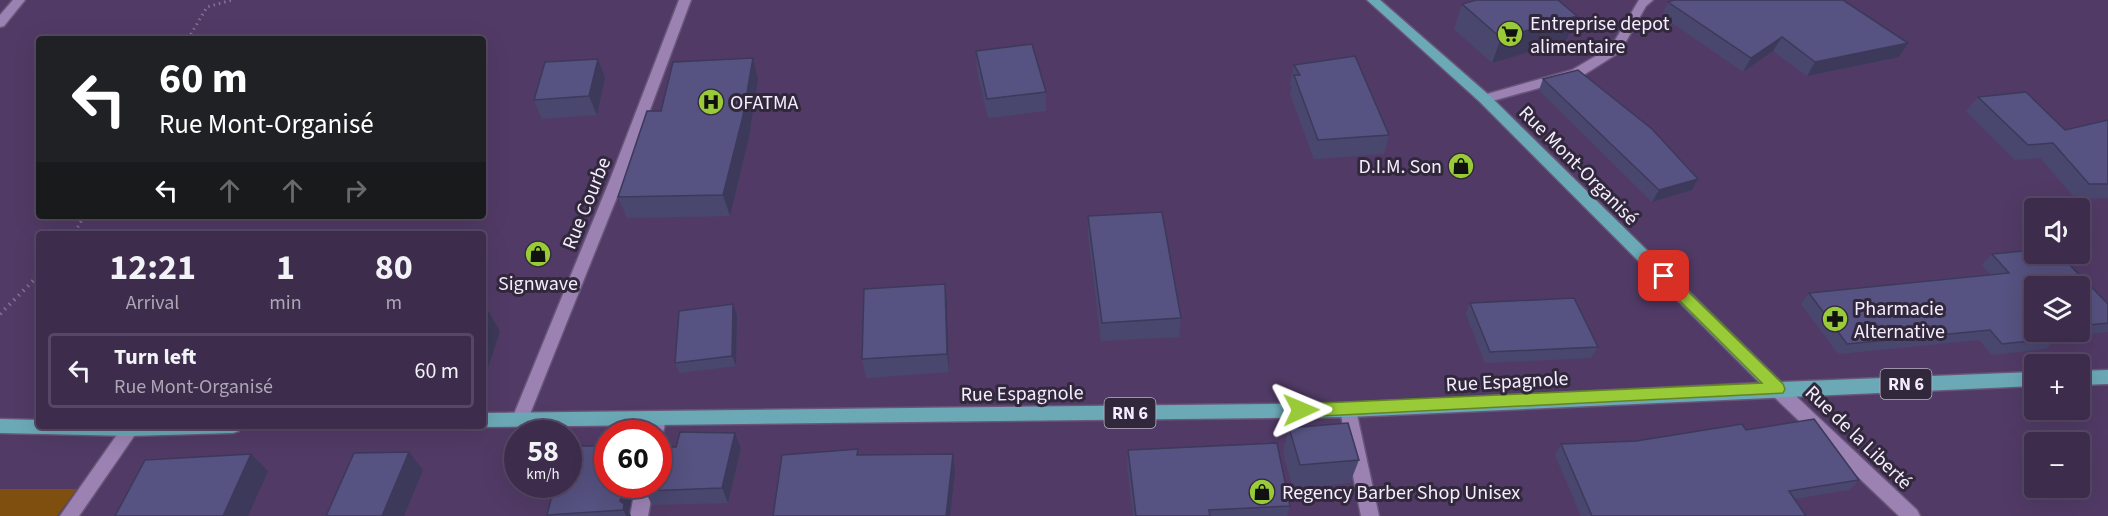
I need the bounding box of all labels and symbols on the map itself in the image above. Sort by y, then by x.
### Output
place label: Entreprise depot alimentaire [1530,10,1670,61]
supermarket icon: Entreprise depot alimentaire [1495,19,1525,49]
hospital icon: OFATMA [696,87,726,117]
place label: OFATMA [730,89,798,117]
street label: Rue Mont-Organisé [1512,100,1644,232]
shop icon: D.I.M. Son [1446,151,1476,181]
street label: Rue Courbe [556,153,618,254]
place label: D.I.M. Son [1359,153,1442,181]
shop icon: Signwave [523,239,553,269]
pin [1638,250,1689,301]
place label: Signwave [498,270,578,298]
place label: Pharmacie Alternative [1854,295,1945,346]
pharmacy icon: Pharmacie Alternative [1820,304,1850,334]
street label: Rue Espagnole [1445,365,1569,399]
road number: RN 6 [1880,369,1932,399]
position arrow [1269,378,1333,442]
street label: Rue Espagnole [960,379,1084,409]
street label: Rue de la Liberté [1798,379,1918,496]
road number: RN 6 [1104,398,1156,428]
speed limit sign: 60 [594,420,672,498]
shop icon: Regency Barber Shop Unisex [1247,477,1277,507]
place label: Regency Barber Shop Unisex [1282,479,1520,507]

